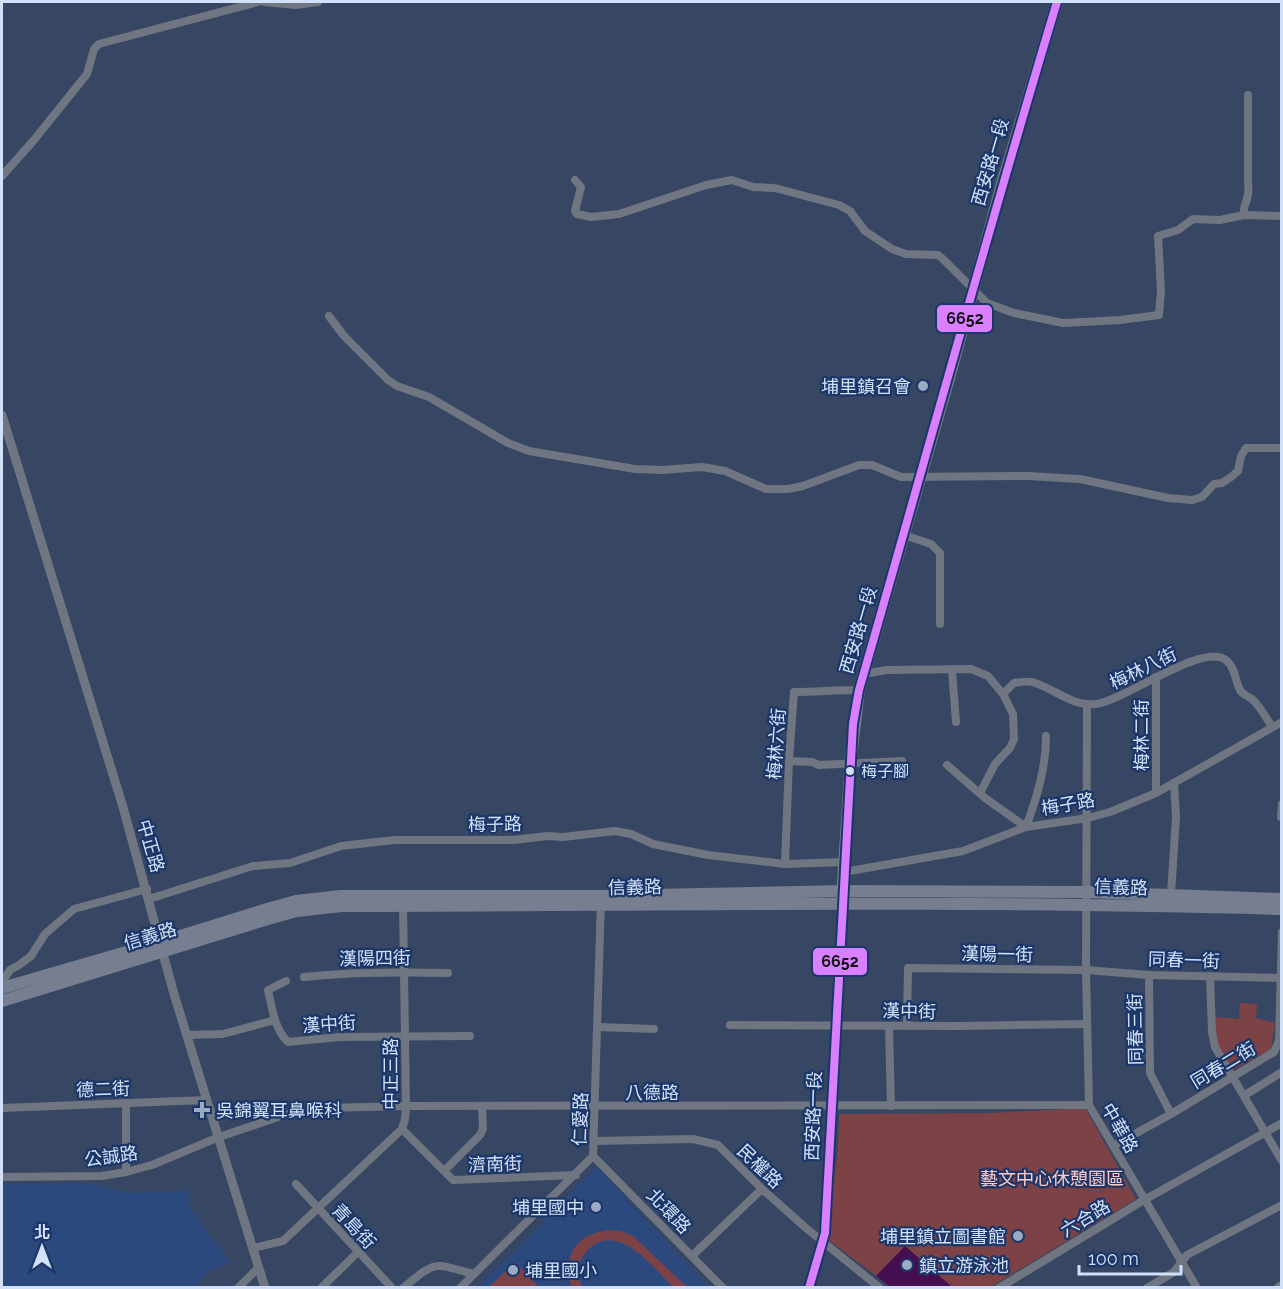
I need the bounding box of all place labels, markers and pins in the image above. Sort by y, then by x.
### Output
place label: 埔里鎮召會 [821,376,911,397]
marker: 埔里鎮召會 [916,379,930,393]
place label: 梅子腳 [861,762,909,781]
marker: 梅子腳 [844,765,856,777]
place label: 吳錦翼耳鼻喉科 [216,1100,342,1121]
marker: 吳錦翼耳鼻喉科 [193,1101,211,1119]
place label: 埔里國中 [512,1197,584,1218]
marker: 埔里國中 [589,1200,603,1214]
place label: 埔里鎮立圖書館 [880,1226,1006,1247]
marker: 埔里鎮立圖書館 [1011,1229,1025,1243]
place label: 鎮立游泳池 [919,1255,1009,1276]
marker: 鎮立游泳池 [900,1258,914,1272]
place label: 埔里國小 [525,1260,597,1281]
marker: 埔里國小 [506,1263,520,1277]

